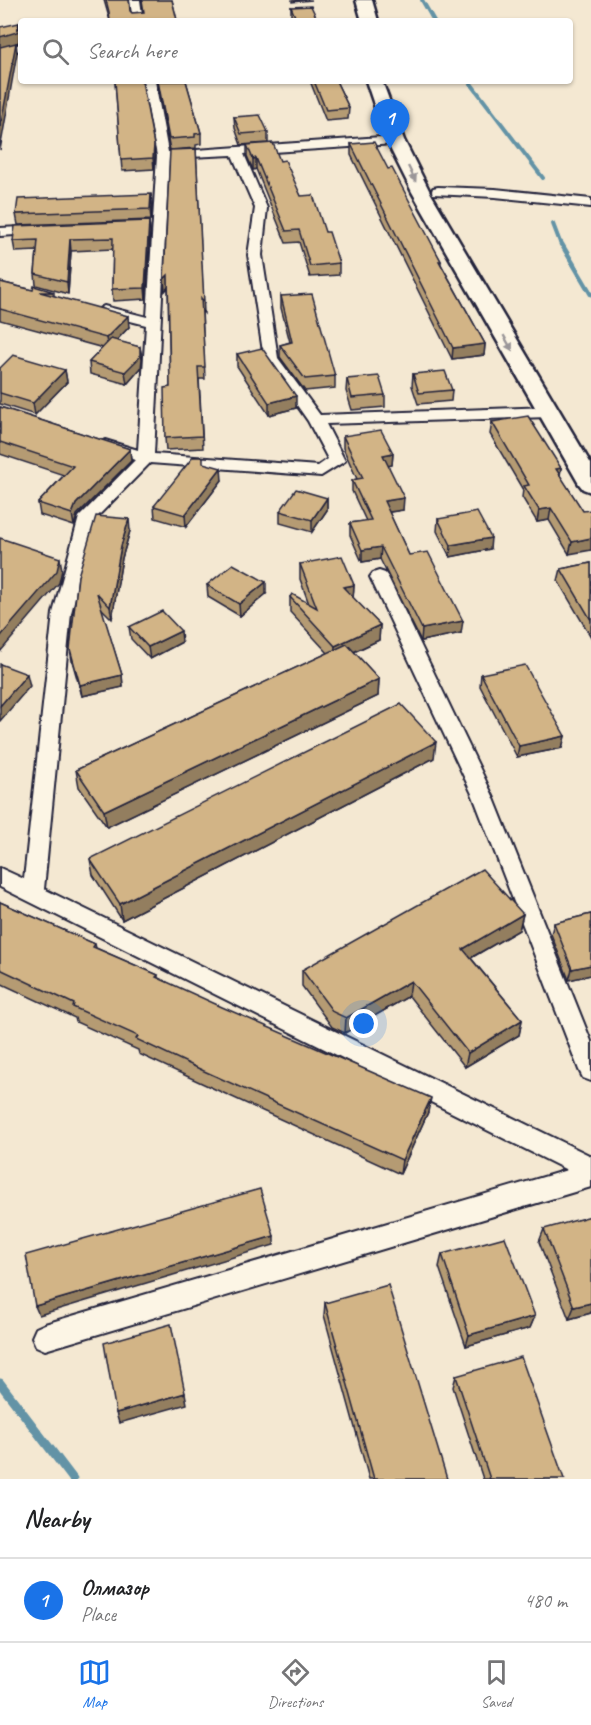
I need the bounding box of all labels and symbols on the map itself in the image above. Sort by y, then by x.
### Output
pin: 1 [370,100,410,149]
one-way arrow [407,165,416,182]
one-way arrow [503,335,514,351]
your location [349,1009,378,1038]

